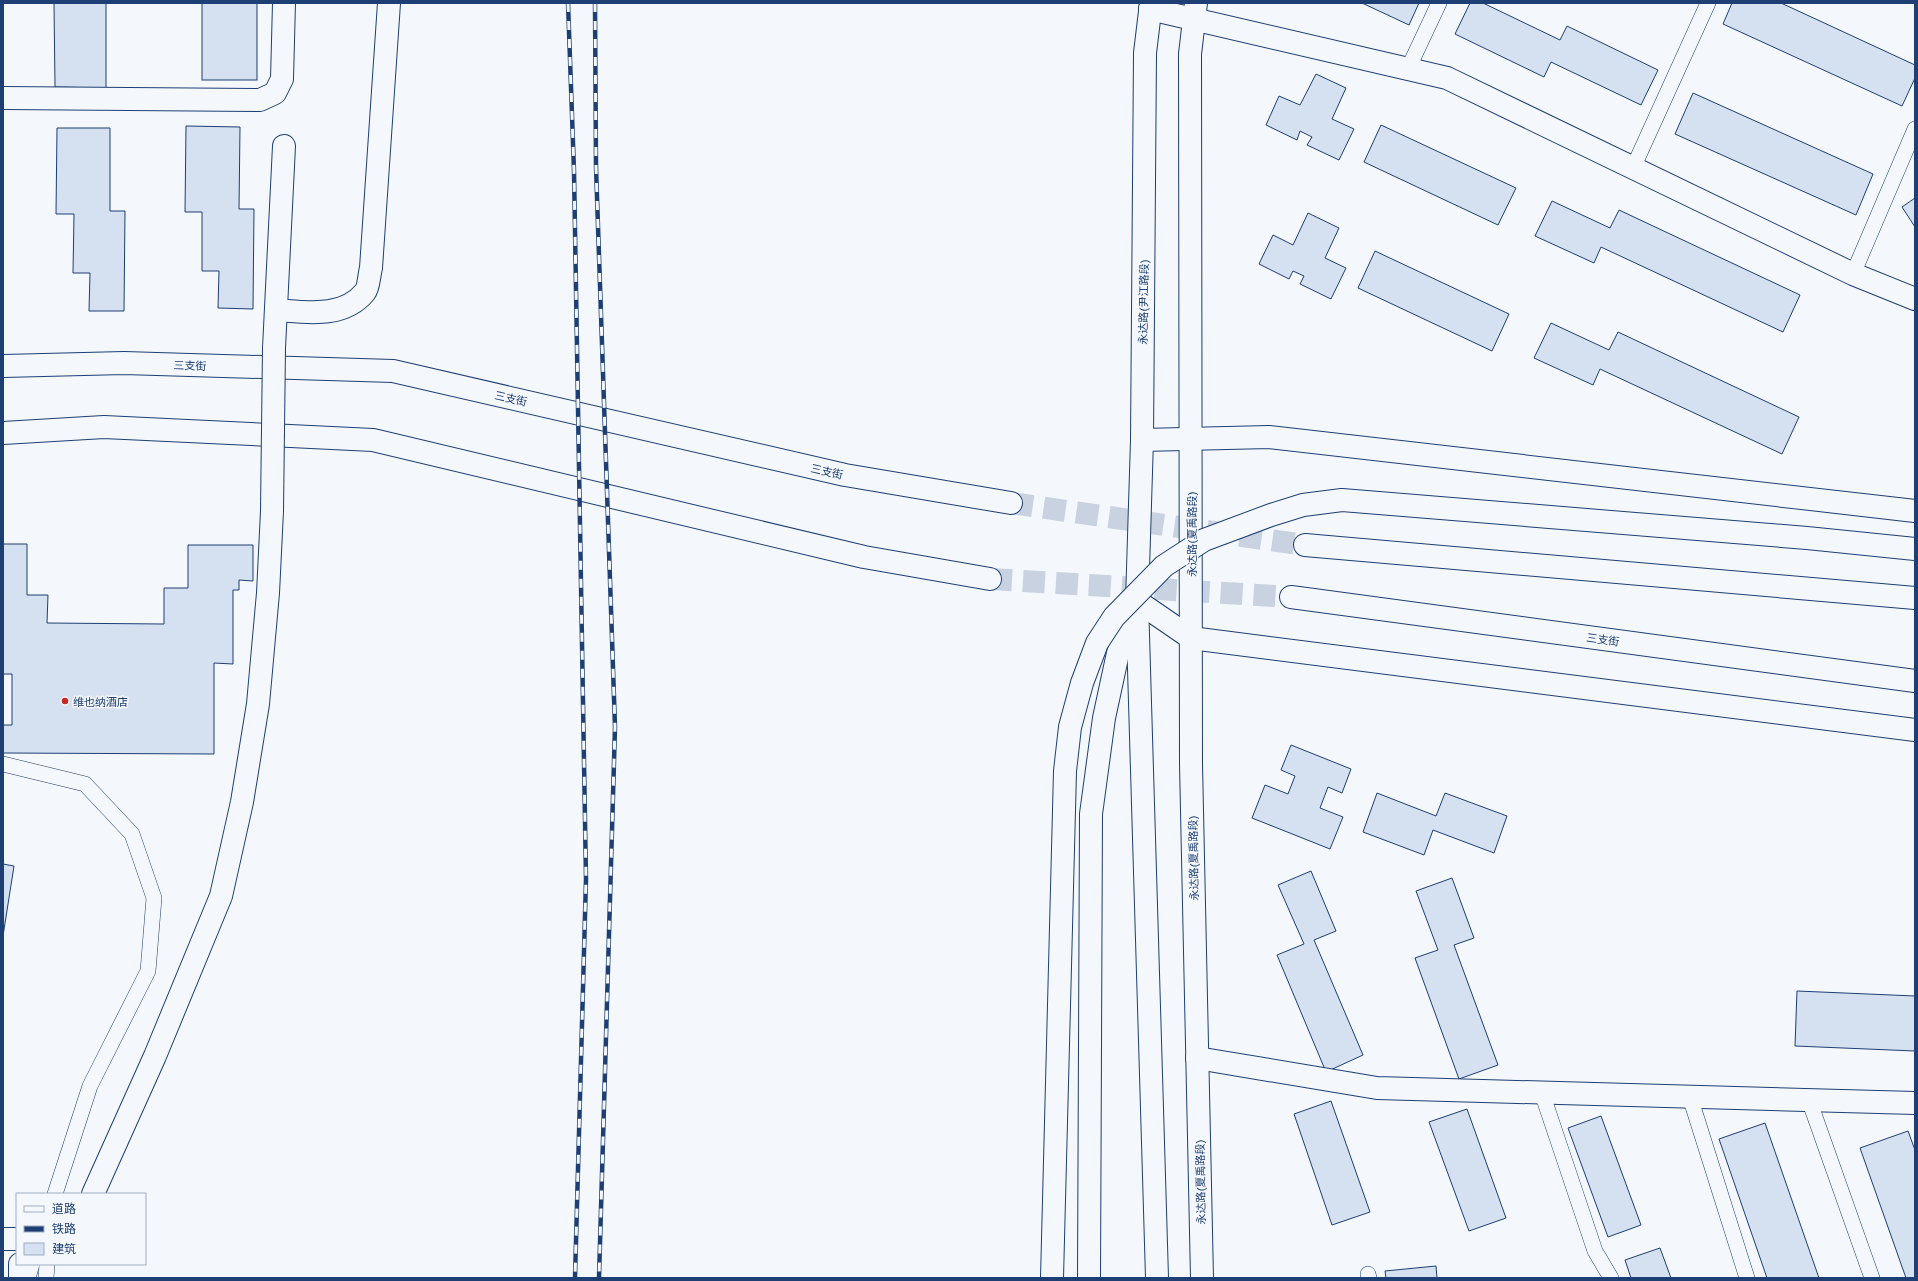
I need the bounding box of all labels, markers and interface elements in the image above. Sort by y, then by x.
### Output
street label: 永达路(尹江路段) [1136,259,1150,345]
street label: 三支街 [173,358,207,372]
street label: 三支街 [493,388,529,408]
street label: 三支街 [809,461,845,481]
street label: 永达路(夏禹路段) [1185,491,1198,577]
street label: 三支街 [1586,630,1620,648]
place label: 维也纳酒店 [73,695,128,708]
marker: 维也纳酒店 [60,696,70,706]
street label: 永达路(夏禹路段) [1186,815,1200,901]
street label: 永达路(夏禹路段) [1193,1139,1207,1225]
legend [16,1193,146,1265]
text: 道路 [52,1201,76,1216]
text: 铁路 [52,1221,76,1236]
text: 建筑 [52,1241,76,1256]

